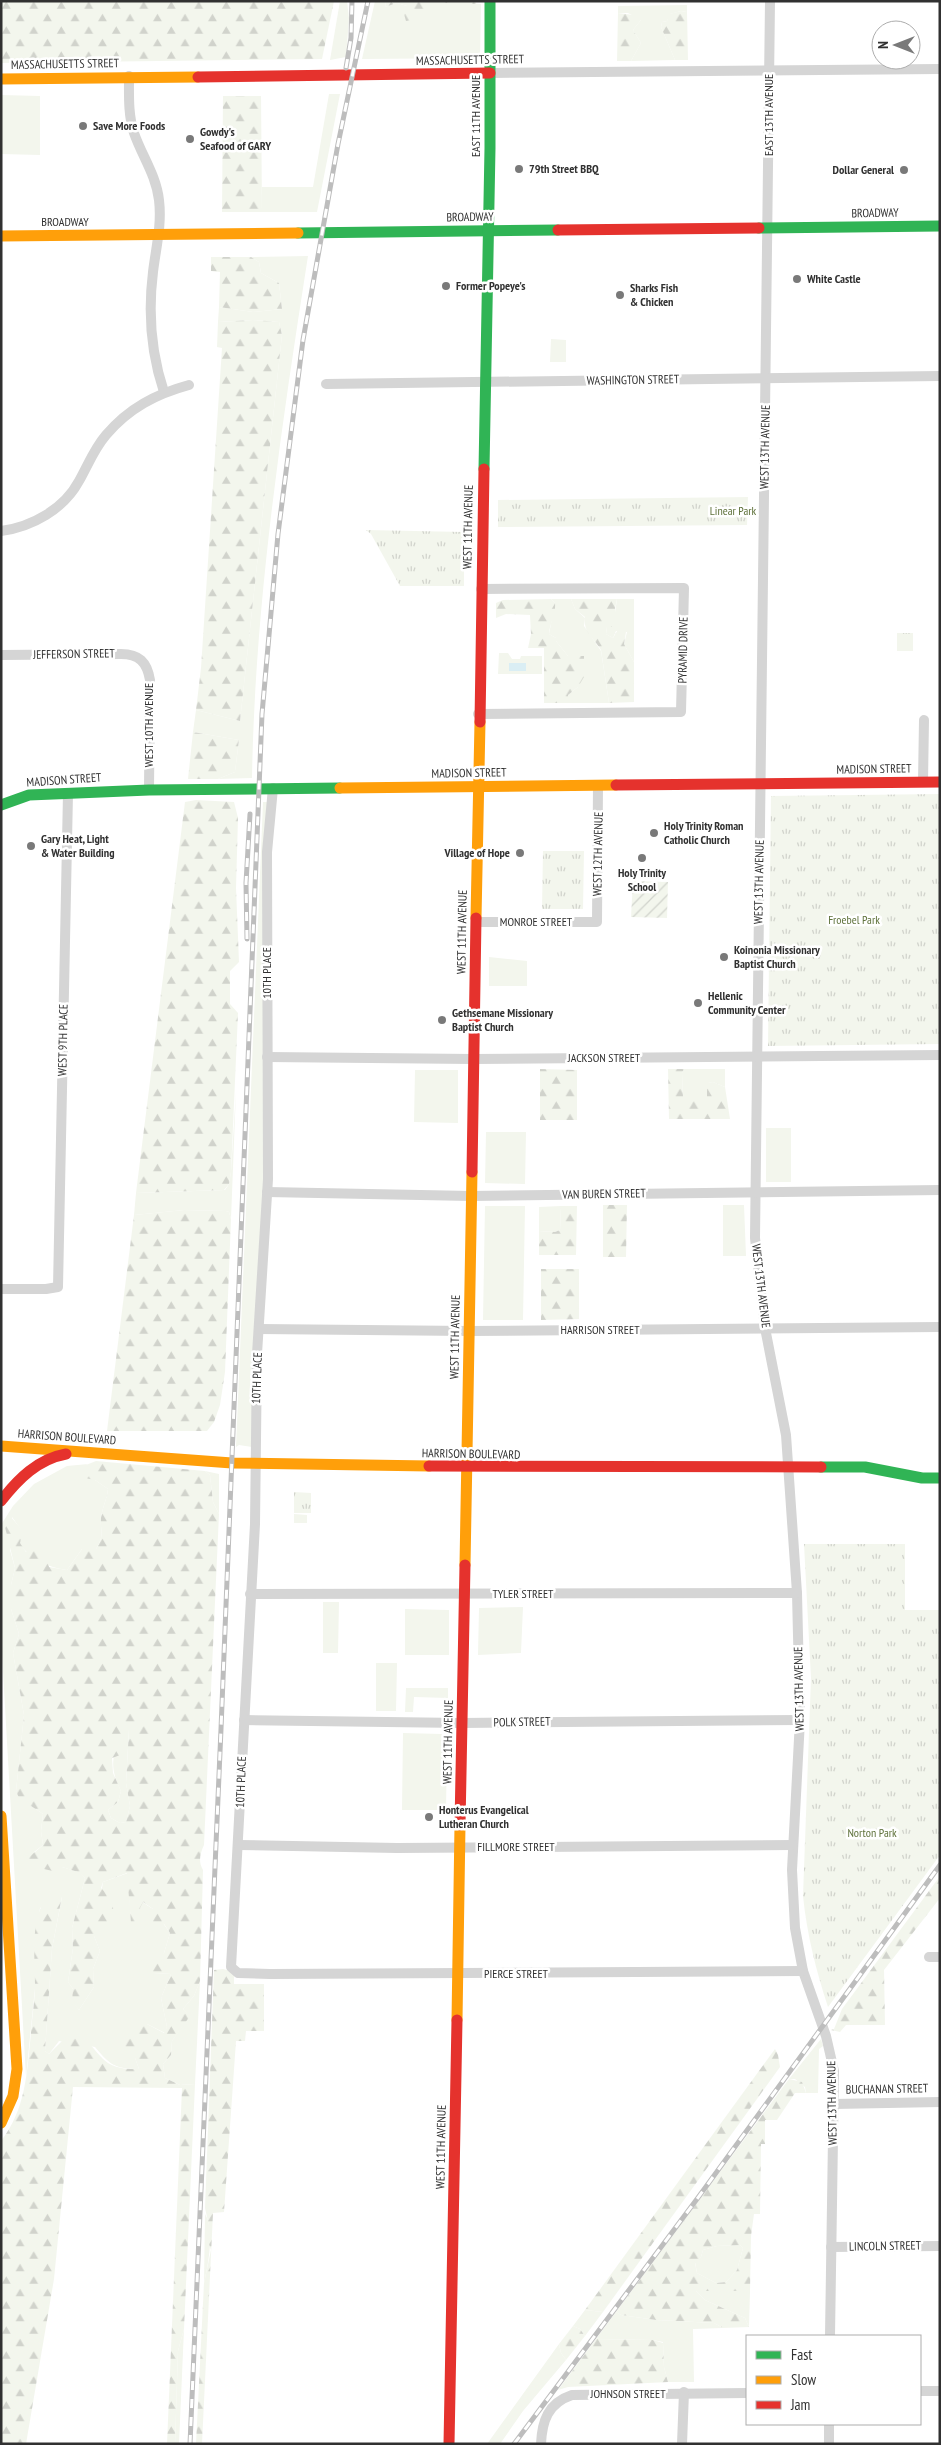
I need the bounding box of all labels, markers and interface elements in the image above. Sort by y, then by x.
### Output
north arrow [871,20,921,70]
text: N [874,41,892,49]
street label: MASSACHUSETTS STREET [416,51,525,68]
street label: MASSACHUSETTS STREET [11,55,120,72]
street label: EAST 13TH AVENUE [761,74,776,156]
street label: EAST 11TH AVENUE [468,75,483,157]
place label: Save More Foods [93,118,165,133]
marker: Save More Foods [77,120,89,132]
place label: Gowdy's Seafood of GARY [200,124,271,153]
marker: Gowdy's Seafood of GARY [184,133,196,145]
place label: 79th Street BBQ [529,161,599,176]
place label: Dollar General [833,162,894,177]
marker: 79th Street BBQ [513,163,525,175]
marker: Dollar General [898,164,910,176]
street label: BROADWAY [851,205,899,220]
street label: BROADWAY [446,209,494,224]
street label: BROADWAY [41,214,89,229]
place label: White Castle [806,271,861,286]
marker: White Castle [791,273,803,285]
place label: Former Popeye's [456,278,525,293]
marker: Former Popeye's [440,280,452,292]
place label: Sharks Fish & Chicken [630,280,678,309]
marker: Sharks Fish & Chicken [614,289,626,301]
street label: WASHINGTON STREET [587,371,680,388]
street label: WEST 13TH AVENUE [756,405,773,489]
street label: WEST 11TH AVENUE [459,485,476,569]
park label: Linear Park [710,503,756,518]
street label: PYRAMID DRIVE [674,617,691,683]
street label: JEFFERSON STREET [32,645,115,662]
street label: WEST 10TH AVENUE [141,683,156,767]
street label: MADISON STREET [836,760,912,777]
street label: MADISON STREET [431,764,507,781]
street label: MADISON STREET [26,769,103,790]
street label: WEST 12TH AVENUE [589,812,606,896]
place label: Holy Trinity Roman Catholic Church [664,818,744,847]
marker: Holy Trinity Roman Catholic Church [648,827,660,839]
place label: Gary Heat, Light & Water Building [41,831,115,860]
marker: Gary Heat, Light & Water Building [25,840,37,852]
street label: WEST 13TH AVENUE [750,840,767,924]
place label: Village of Hope [443,845,510,860]
marker: Village of Hope [514,847,526,859]
marker: Holy Trinity School [636,852,648,864]
place label: Holy Trinity School [618,865,666,894]
street label: WEST 11TH AVENUE [453,890,470,974]
park label: Froebel Park [828,912,880,927]
street label: MONROE STREET [500,914,573,929]
place label: Koinonia Missionary Baptist Church [734,942,820,971]
street label: 10TH PLACE [259,947,274,999]
marker: Koinonia Missionary Baptist Church [718,951,730,963]
place label: Hellenic Community Center [708,988,786,1017]
marker: Hellenic Community Center [692,997,704,1009]
street label: WEST 9TH PLACE [54,1004,71,1076]
place label: Gethsemane Missionary Baptist Church [452,1005,553,1034]
marker: Gethsemane Missionary Baptist Church [436,1014,448,1026]
street label: JACKSON STREET [567,1050,641,1065]
street label: VAN BUREN STREET [561,1185,646,1202]
street label: WEST 13TH AVENUE [749,1243,774,1329]
street label: WEST 11TH AVENUE [446,1295,463,1379]
street label: HARRISON STREET [560,1322,640,1337]
street label: 10TH PLACE [248,1352,265,1404]
street label: HARRISON BOULEVARD [17,1426,117,1447]
street label: HARRISON BOULEVARD [422,1445,520,1462]
street label: TYLER STREET [493,1586,554,1601]
street label: WEST 13TH AVENUE [790,1647,807,1731]
street label: WEST 11TH AVENUE [439,1700,456,1784]
street label: POLK STREET [493,1713,551,1729]
street label: 10TH PLACE [232,1756,249,1808]
place label: Honterus Evangelical Lutheran Church [439,1802,529,1831]
marker: Honterus Evangelical Lutheran Church [423,1811,435,1823]
park label: Norton Park [847,1825,897,1840]
street label: FILLMORE STREET [477,1839,555,1854]
street label: PIERCE STREET [484,1966,549,1981]
street label: WEST 13TH AVENUE [823,2061,840,2145]
street label: BUCHANAN STREET [846,2080,929,2097]
street label: WEST 11TH AVENUE [432,2105,449,2189]
street label: LINCOLN STREET [849,2237,922,2254]
legend [746,2335,921,2425]
text: Fast [791,2345,812,2364]
text: Slow [791,2370,816,2389]
street label: JOHNSON STREET [589,2386,666,2401]
text: Jam [790,2395,810,2414]

